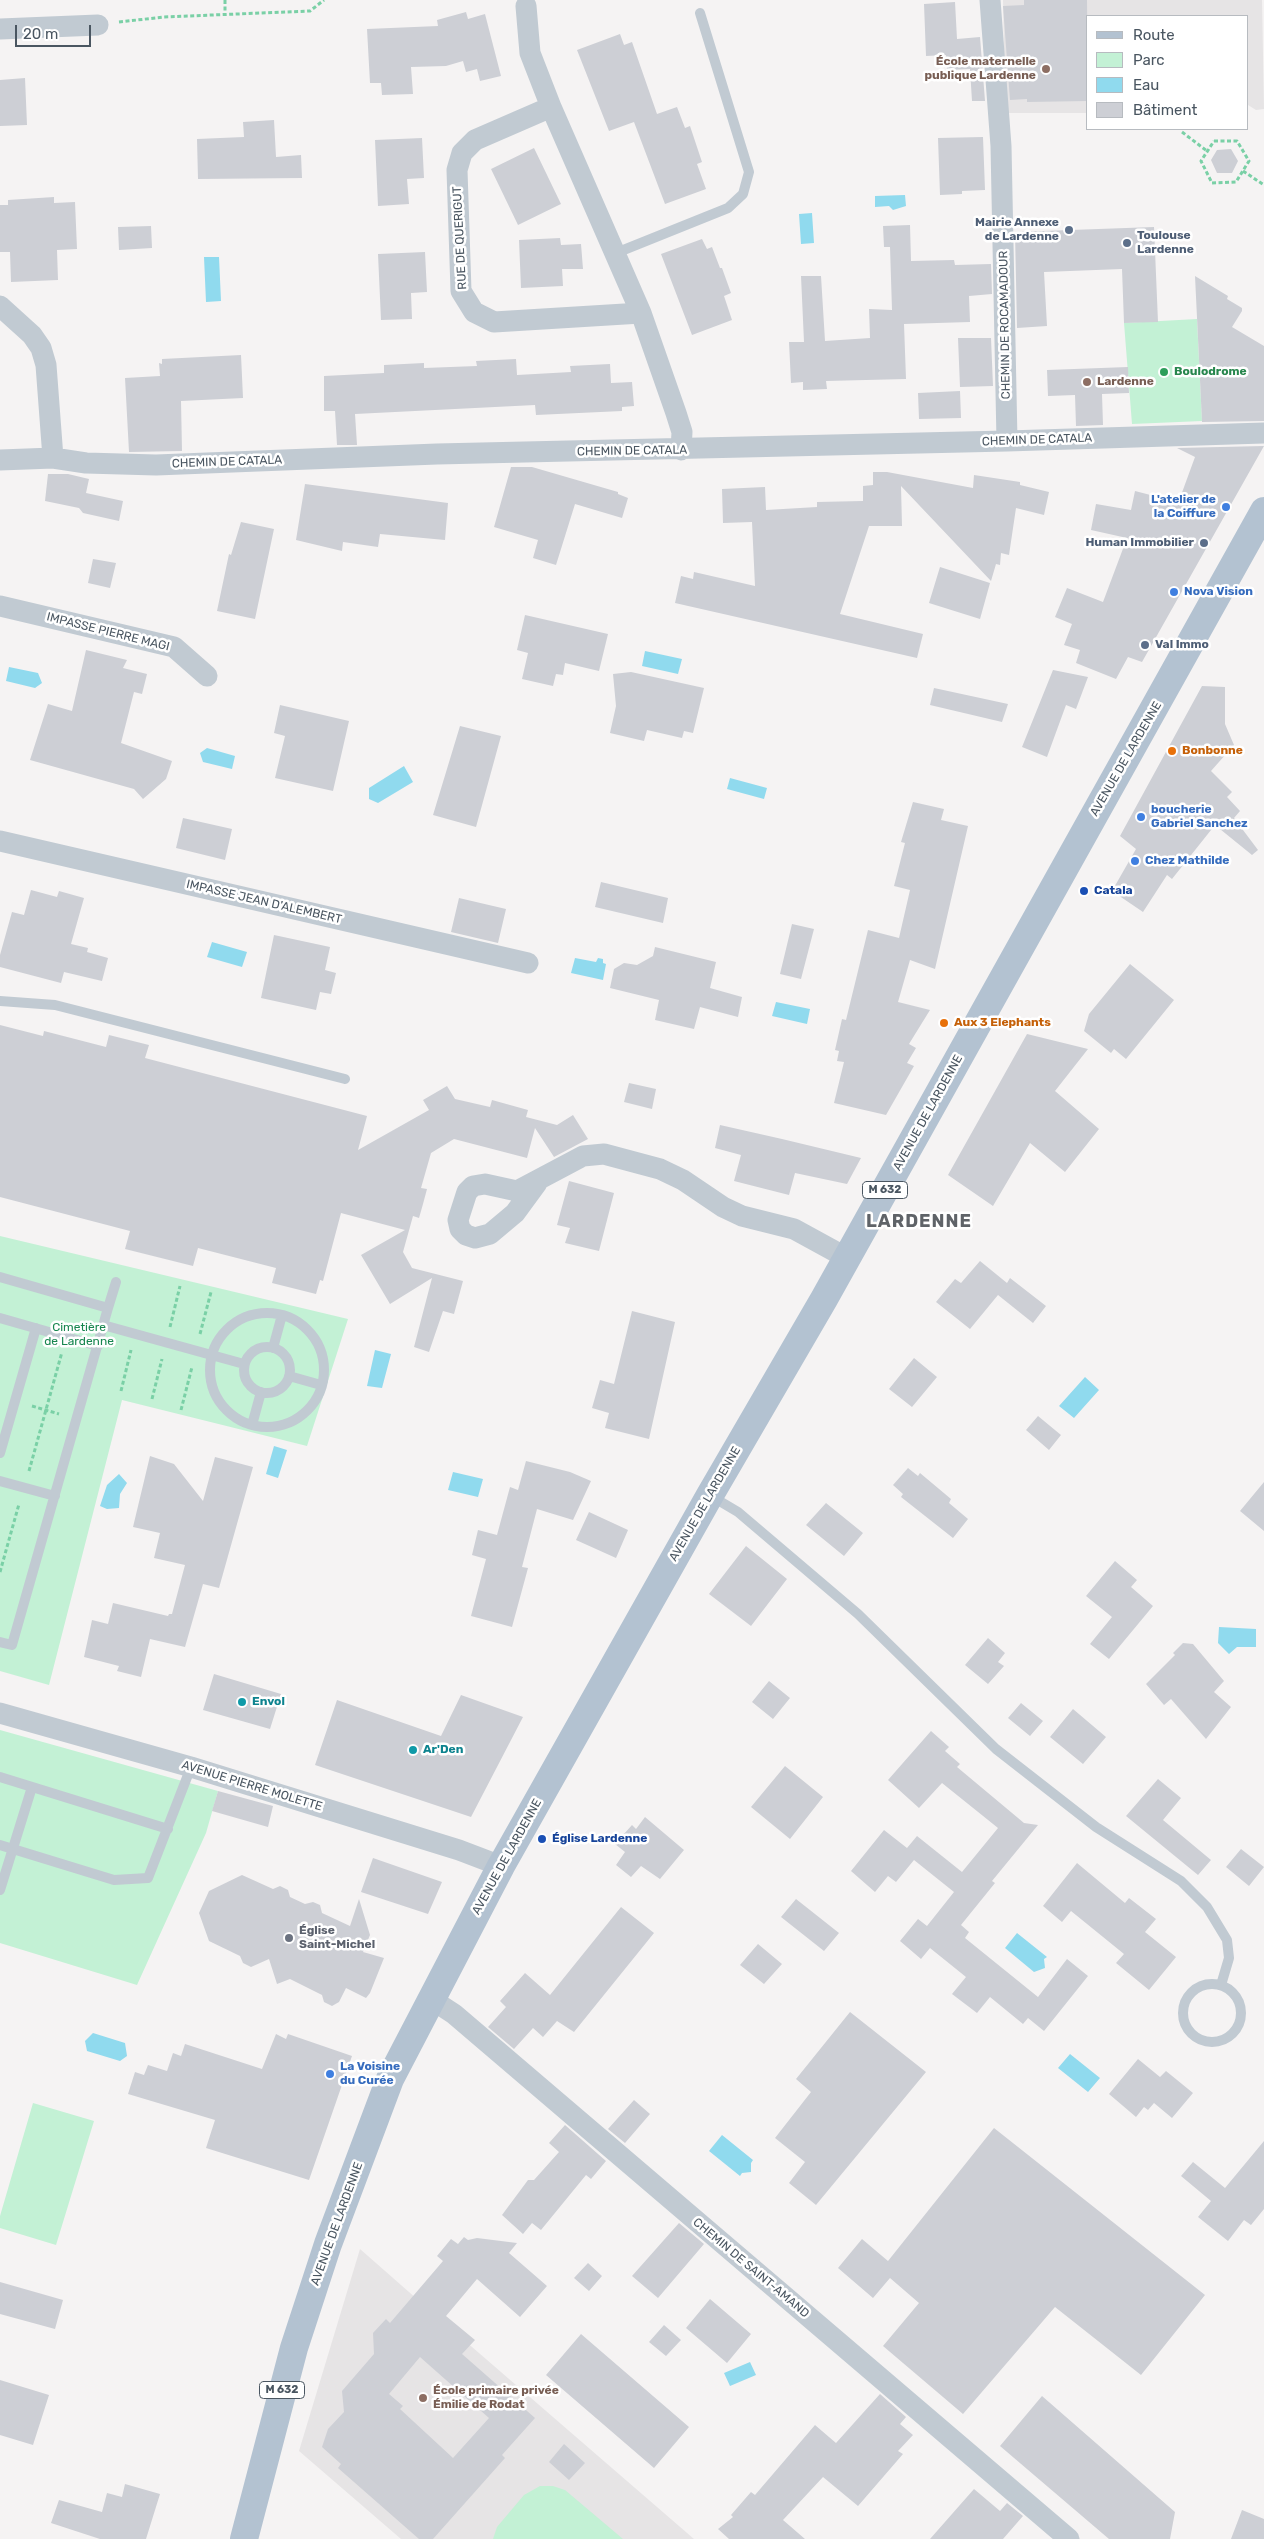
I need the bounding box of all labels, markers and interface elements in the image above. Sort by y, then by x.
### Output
scale bar [18,15,94,47]
legend [1086,15,1249,130]
text: 20 m [23,25,58,43]
text: Route [1133,26,1175,44]
text: Parc [1133,51,1165,69]
place label: École maternelle publique Lardenne [924,55,1036,83]
marker: École maternelle publique Lardenne [1040,63,1052,75]
text: Eau [1133,76,1159,94]
text: Bâtiment [1133,101,1197,119]
street label: RUE DE QUERIGUT [450,186,470,290]
place label: Mairie Annexe de Lardenne [975,216,1059,244]
marker: Mairie Annexe de Lardenne [1063,224,1075,236]
place label: Toulouse Lardenne [1137,229,1194,257]
marker: Toulouse Lardenne [1121,237,1133,249]
street label: CHEMIN DE ROCAMADOUR [997,251,1013,399]
place label: Boulodrome [1174,365,1247,379]
marker: Boulodrome [1158,366,1170,378]
place label: Lardenne [1097,375,1154,389]
marker: Lardenne [1081,376,1093,388]
street label: CHEMIN DE CATALA [982,431,1092,449]
street label: CHEMIN DE CATALA [577,443,687,459]
street label: CHEMIN DE CATALA [172,453,282,471]
place label: L'atelier de la Coiffure [1151,493,1216,521]
marker: L'atelier de la Coiffure [1220,501,1232,513]
place label: Human Immobilier [1085,536,1194,550]
marker: Human Immobilier [1198,537,1210,549]
place label: Nova Vision [1184,585,1253,599]
marker: Nova Vision [1168,586,1180,598]
street label: IMPASSE PIERRE MAGI [45,610,171,654]
place label: Val Immo [1155,638,1209,652]
marker: Val Immo [1139,639,1151,651]
street label: AVENUE DE LARDENNE [1087,699,1165,819]
place label: Bonbonne [1182,744,1243,758]
marker: Bonbonne [1166,745,1178,757]
place label: boucherie Gabriel Sanchez [1151,803,1248,831]
marker: boucherie Gabriel Sanchez [1135,811,1147,823]
place label: Chez Mathilde [1145,854,1229,868]
marker: Chez Mathilde [1129,855,1141,867]
street label: IMPASSE JEAN D'ALEMBERT [185,877,343,927]
place label: Catala [1094,884,1133,898]
marker: Catala [1078,885,1090,897]
place label: Aux 3 Elephants [954,1016,1051,1030]
marker: Aux 3 Elephants [938,1017,950,1029]
street label: AVENUE DE LARDENNE [890,1053,966,1173]
road number: M 632 [862,1182,908,1198]
district label: LARDENNE [865,1211,973,1233]
park label: Cimetière de Lardenne [44,1321,114,1349]
street label: AVENUE DE LARDENNE [666,1444,744,1564]
place label: Envol [252,1695,285,1709]
marker: Envol [236,1696,248,1708]
place label: Ar'Den [423,1743,463,1757]
marker: Ar'Den [407,1744,419,1756]
street label: AVENUE PIERRE MOLETTE [180,1758,324,1814]
street label: AVENUE DE LARDENNE [469,1797,545,1917]
place label: Église Lardenne [552,1832,647,1846]
marker: Église Lardenne [536,1833,548,1845]
place label: Église Saint-Michel [299,1924,375,1952]
marker: Église Saint-Michel [283,1932,295,1944]
place label: La Voisine du Curée [340,2060,400,2088]
marker: La Voisine du Curée [324,2068,336,2080]
street label: AVENUE DE LARDENNE [308,2160,366,2288]
street label: CHEMIN DE SAINT-AMAND [690,2215,812,2321]
road number: M 632 [260,2382,304,2398]
place label: École primaire privée Émilie de Rodat [433,2384,559,2412]
marker: École primaire privée Émilie de Rodat [417,2392,429,2404]

